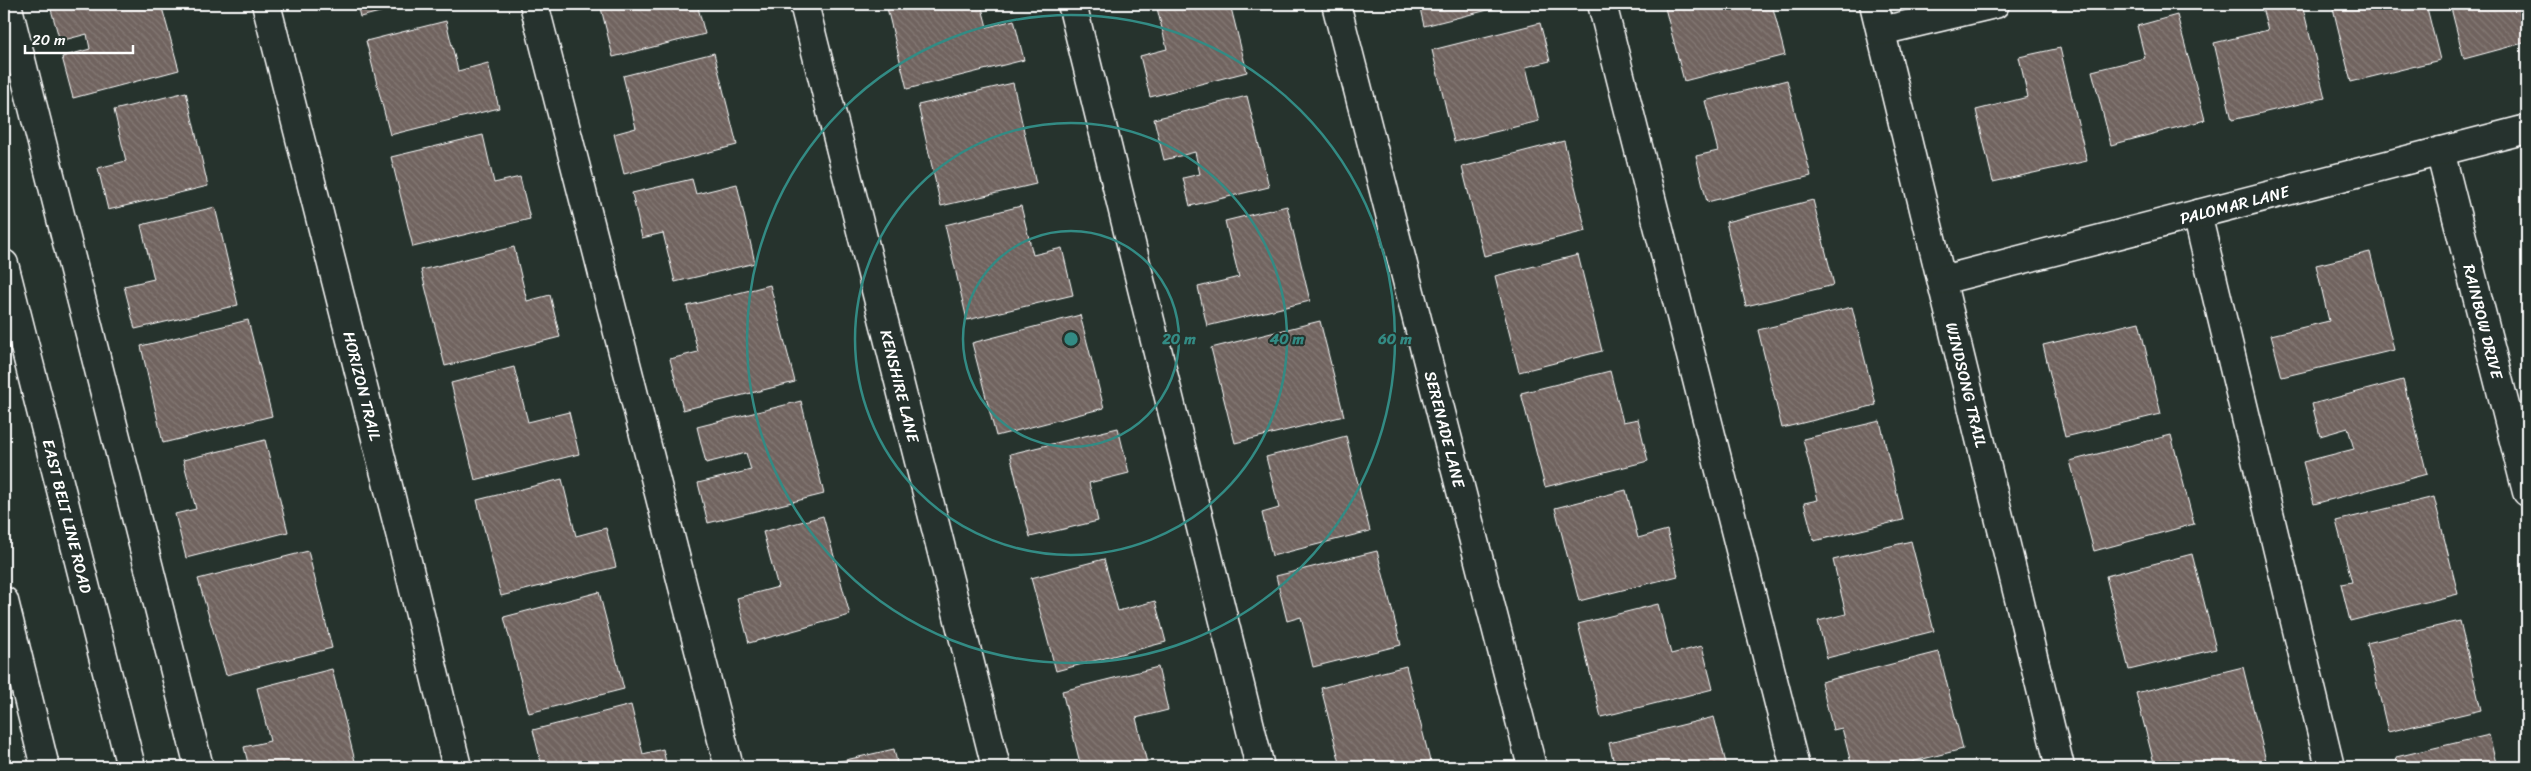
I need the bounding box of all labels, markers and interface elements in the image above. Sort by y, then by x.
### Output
scale bar [25,22,132,54]
text: 20 m [32,27,66,53]
street label: PALOMAR LANE [2177,177,2293,233]
street label: RAINBOW DRIVE [2454,261,2512,383]
street label: WINDSONG TRAIL [1937,319,1996,451]
text: 20 m [1161,326,1196,352]
text: 40 m [1269,326,1305,352]
text: 60 m [1377,326,1412,352]
street label: KENSHIRE LANE [872,327,928,447]
street label: HORIZON TRAIL [334,328,390,445]
centre of rings [1062,330,1080,348]
street label: SERENADE LANE [1416,368,1474,492]
street label: EAST BELT LINE ROAD [34,436,101,597]

